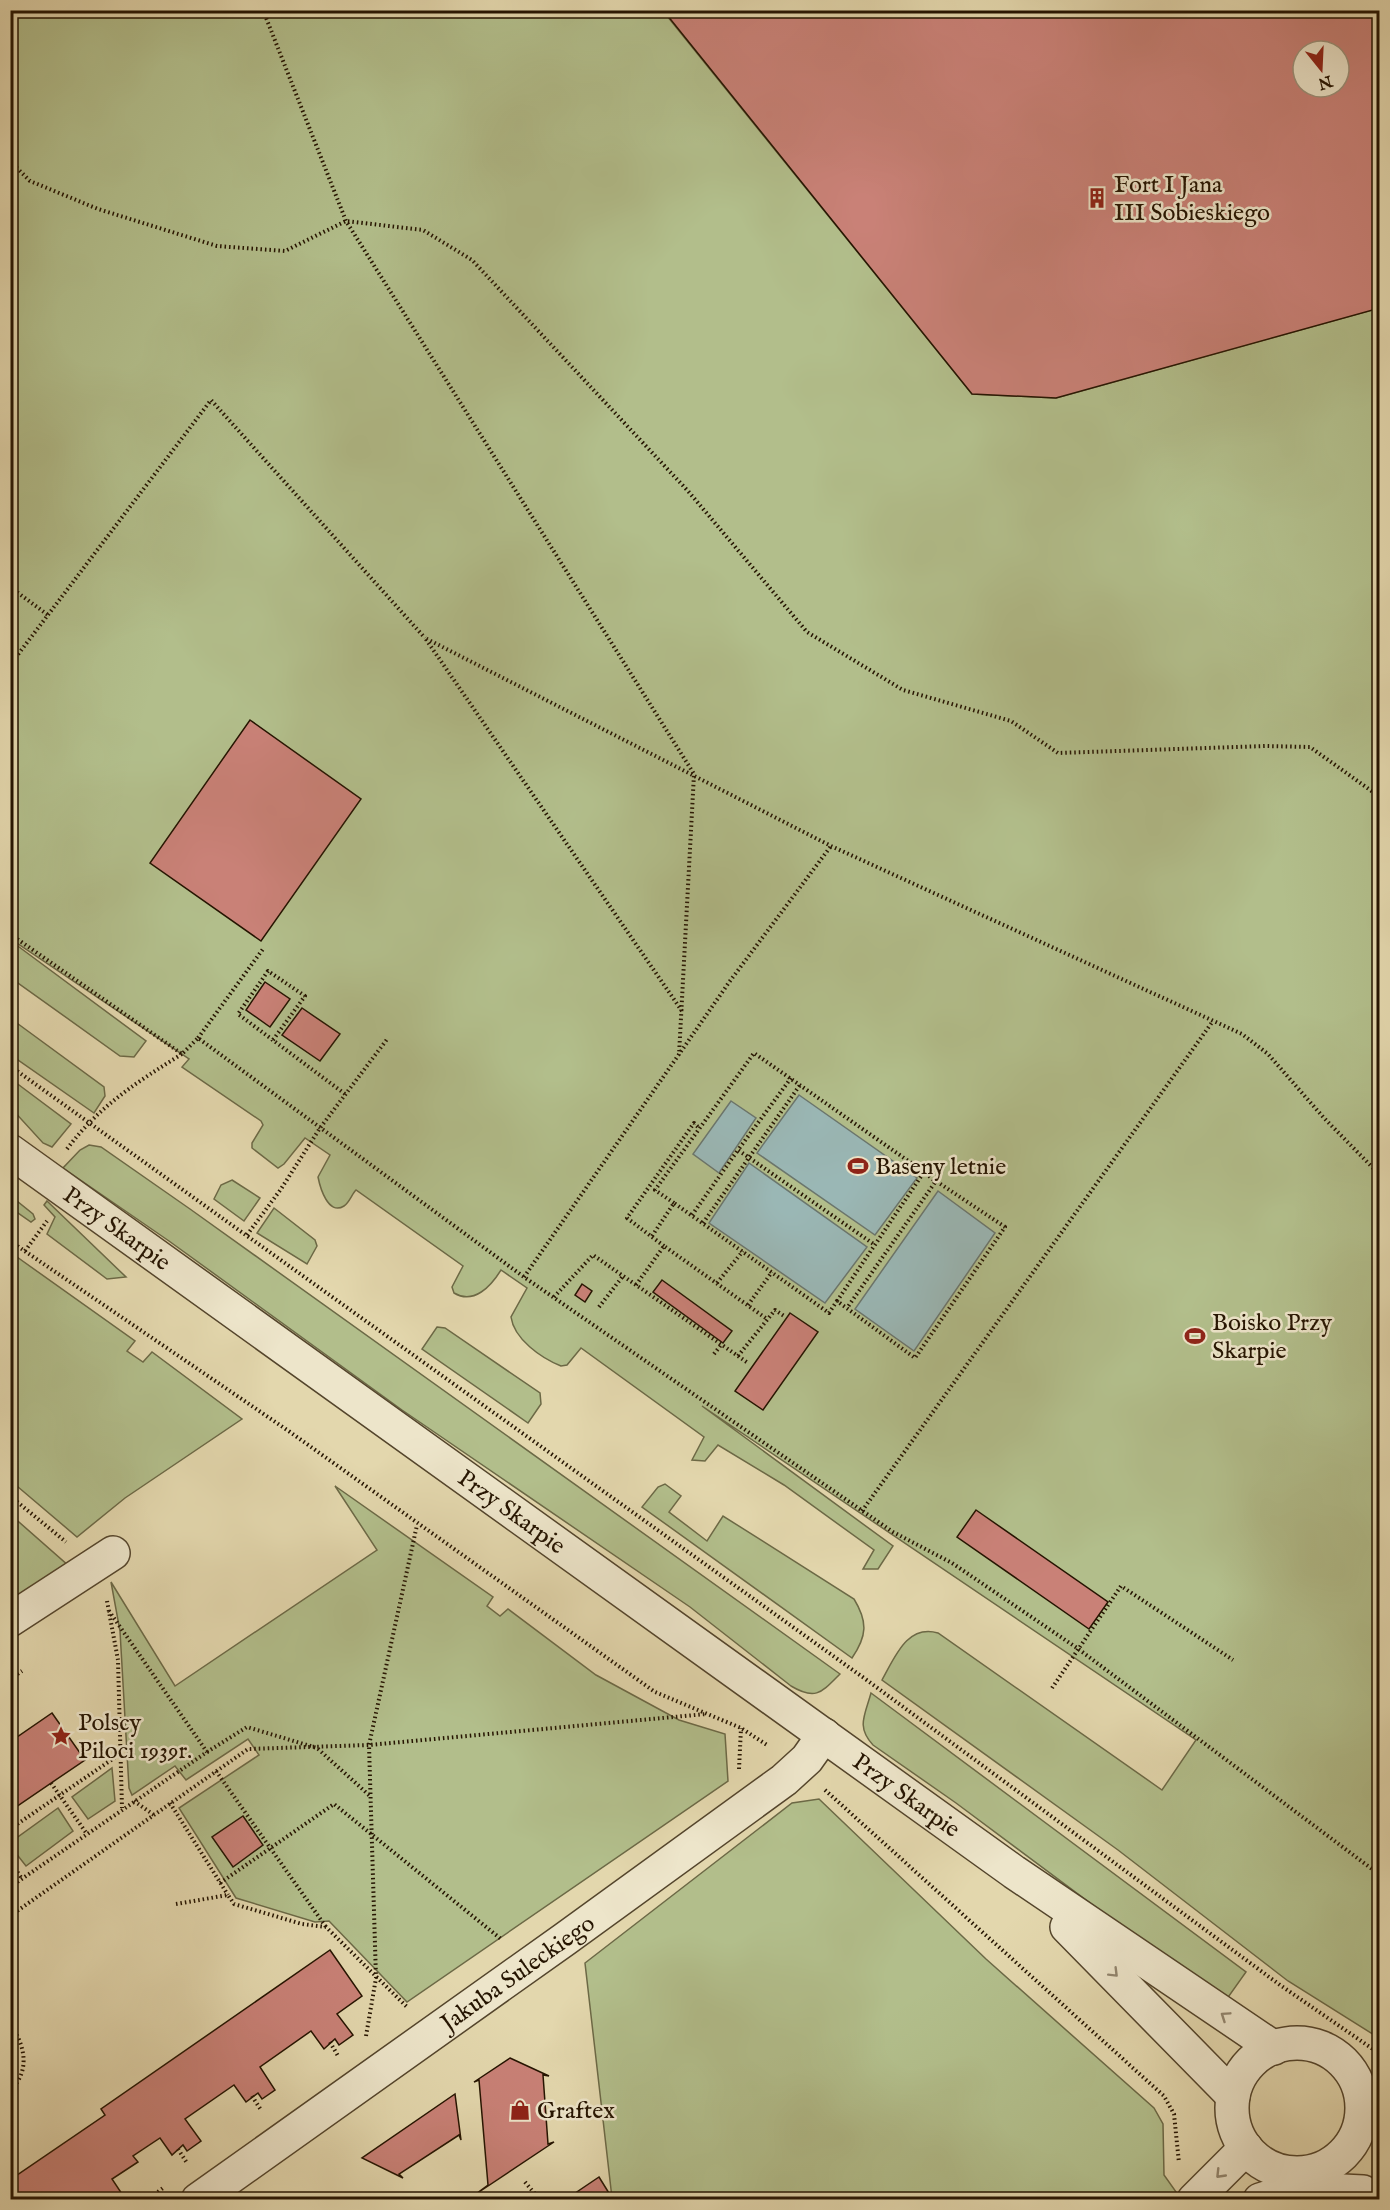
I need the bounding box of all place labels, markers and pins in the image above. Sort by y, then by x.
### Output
place label: Fort I Jana III Sobieskiego [1114,170,1270,229]
building icon: Fort I Jana III Sobieskiego [1085,186,1109,210]
place label: Baseny letnie [875,1152,1006,1183]
sports icon: Baseny letnie [846,1154,870,1178]
place label: Boisko Przy Skarpie [1212,1308,1332,1367]
sports icon: Boisko Przy Skarpie [1183,1324,1207,1348]
place label: Polscy Piloci 1939r. [78,1708,192,1767]
place icon: Polscy Piloci 1939r. [49,1724,73,1748]
place label: Graftex [537,2096,615,2127]
shop icon: Graftex [508,2098,532,2122]

